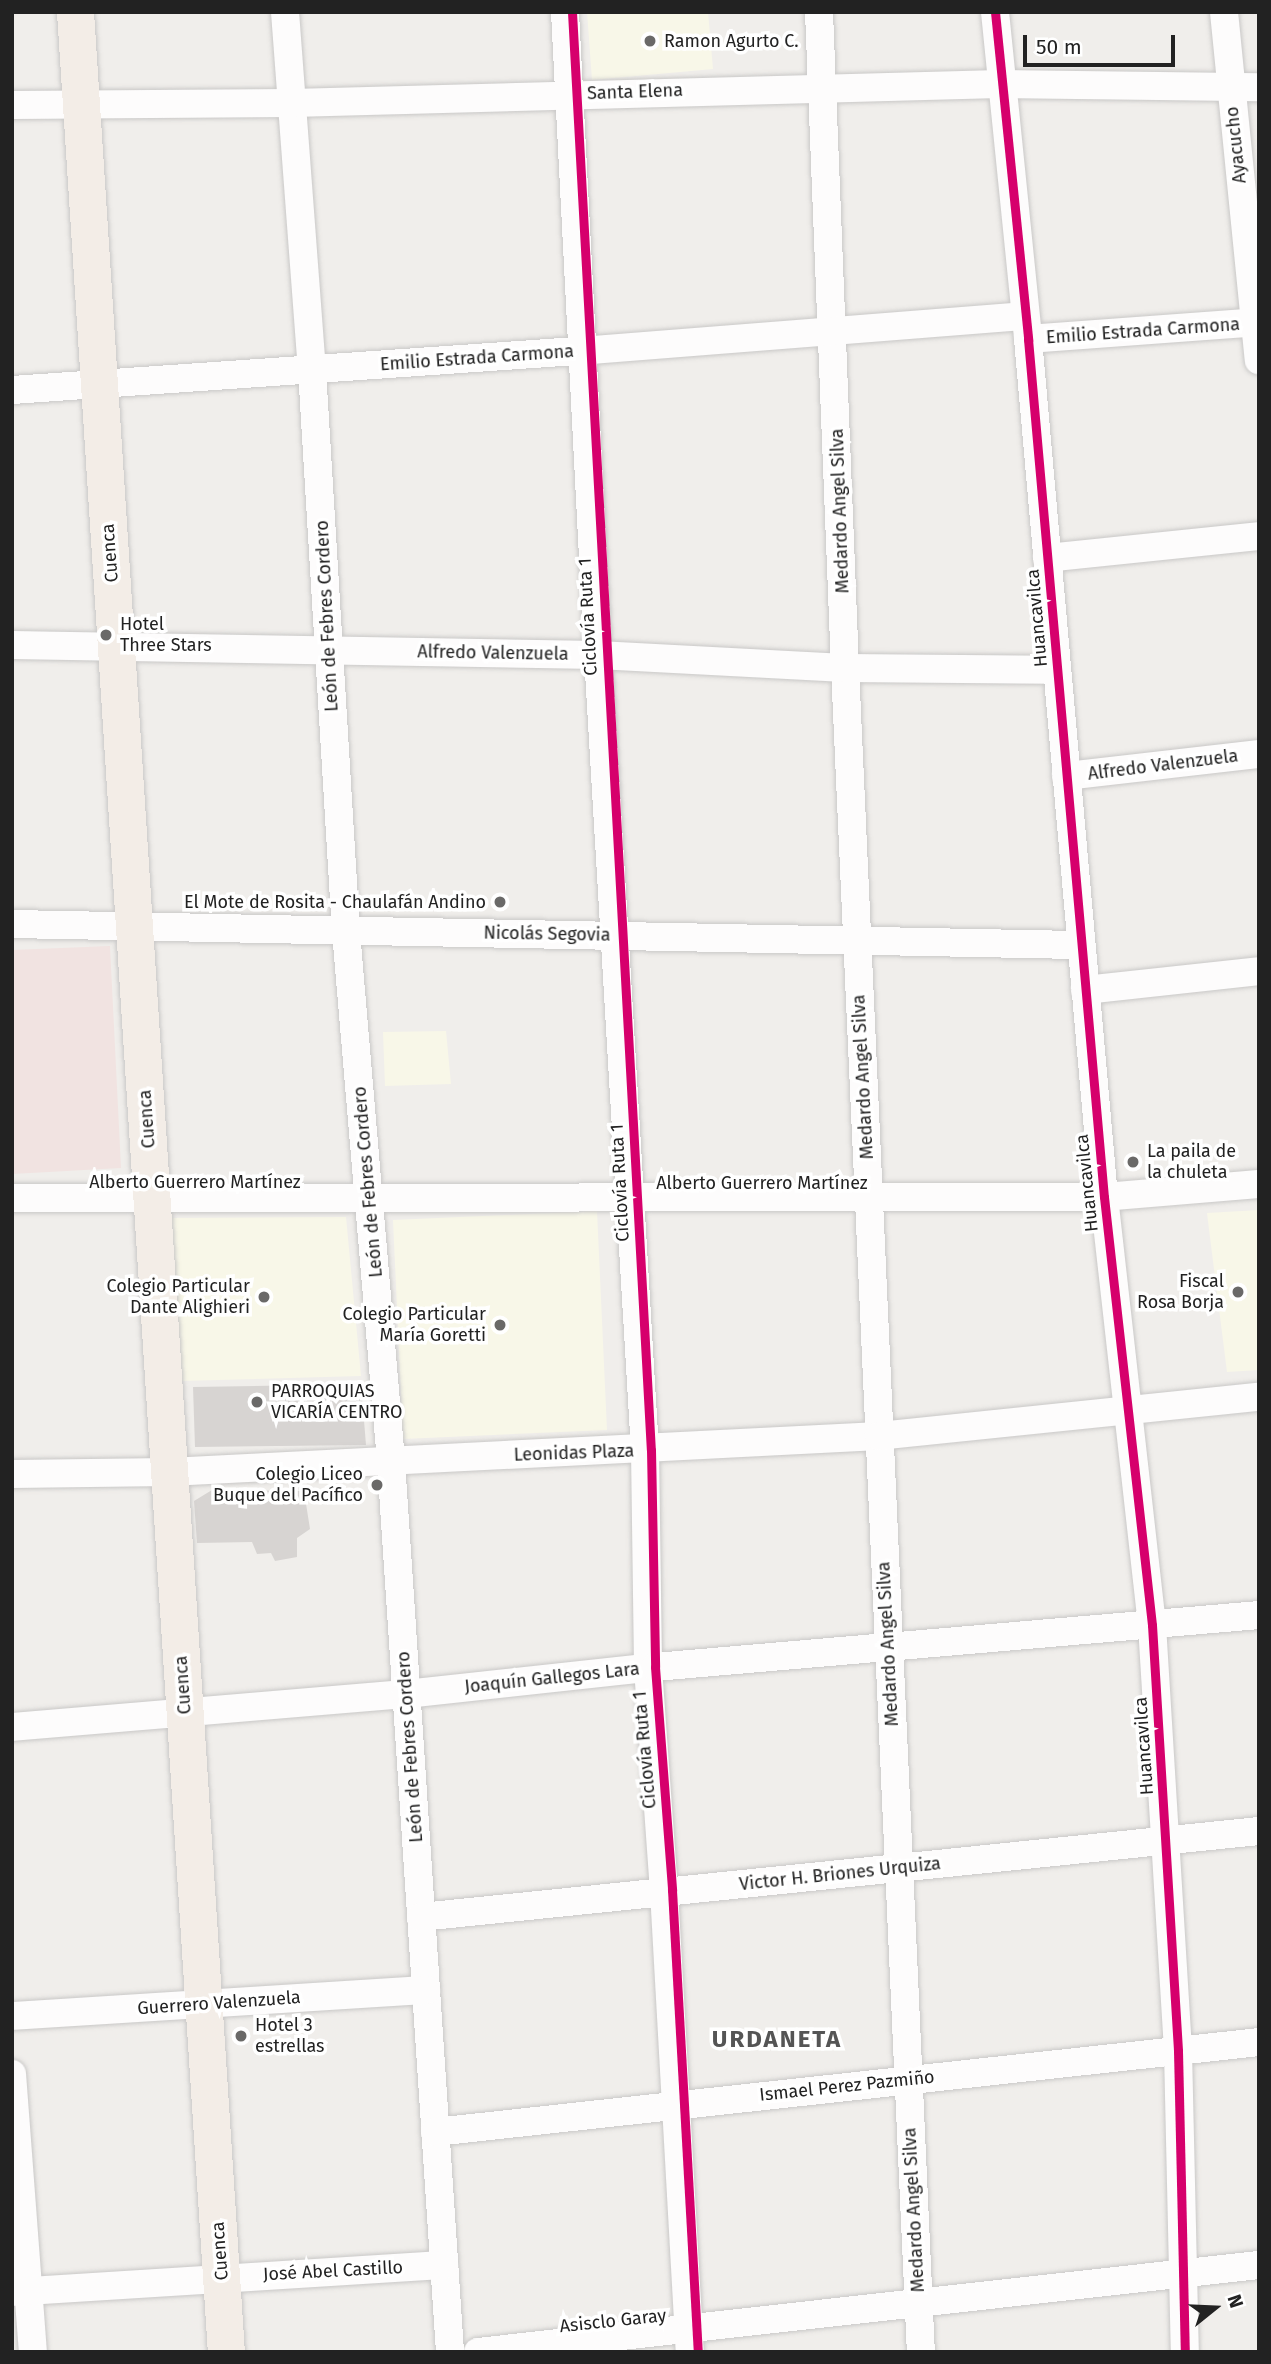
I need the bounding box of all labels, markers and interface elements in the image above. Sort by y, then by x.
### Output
scale bar [1026,21,1178,65]
place label: Ramon Agurto C. [664,30,799,52]
marker: Ramon Agurto C. [642,33,658,49]
text: 50 m [1036,34,1082,60]
street label: Santa Elena [587,80,683,104]
street label: Ayacucho [1221,105,1251,185]
street label: Emilio Estrada Carmona [1045,313,1241,349]
street label: Emilio Estrada Carmona [379,340,575,376]
street label: Medardo Angel Silva [826,428,854,594]
street label: León de Febres Cordero [311,520,343,712]
street label: Cuenca [97,523,123,583]
street label: Ciclovía Ruta 1 [574,558,602,676]
street label: Huancavilca [1022,568,1052,668]
place label: Hotel Three Stars [120,614,212,656]
marker: Hotel Three Stars [98,627,114,643]
street label: Alfredo Valenzuela [417,641,569,665]
street label: Alfredo Valenzuela [1087,745,1239,785]
place label: El Mote de Rosita - Chaulafán Andino [184,891,486,913]
marker: El Mote de Rosita - Chaulafán Andino [492,894,508,910]
street label: Nicolás Segovia [483,922,611,946]
street label: Medardo Angel Silva [848,994,878,1160]
street label: León de Febres Cordero [349,1086,387,1278]
street label: Cuenca [134,1089,160,1149]
street label: Ciclovía Ruta 1 [606,1124,634,1242]
street label: Huancavilca [1071,1133,1103,1233]
place label: La paila de la chuleta [1147,1141,1236,1184]
marker: La paila de la chuleta [1125,1154,1141,1170]
street label: Alberto Guerrero Martínez [89,1171,301,1193]
street label: Alberto Guerrero Martínez [656,1172,868,1194]
place label: Fiscal Rosa Borja [1137,1271,1224,1314]
place label: Colegio Particular Dante Alighieri [106,1276,250,1318]
marker: Fiscal Rosa Borja [1230,1284,1246,1300]
marker: Colegio Particular Dante Alighieri [256,1289,272,1305]
place label: Colegio Particular María Goretti [342,1304,486,1346]
marker: Colegio Particular María Goretti [492,1317,508,1333]
place label: PARROQUIAS VICARÍA CENTRO [271,1381,402,1424]
marker: PARROQUIAS VICARÍA CENTRO [249,1394,265,1410]
street label: Leonidas Plaza [513,1440,635,1466]
place label: Colegio Liceo Buque del Pacífico [213,1464,363,1506]
marker: Colegio Liceo Buque del Pacífico [369,1477,385,1493]
street label: Medardo Angel Silva [873,1561,903,1727]
street label: León de Febres Cordero [393,1651,427,1843]
street label: Cuenca [170,1655,196,1715]
street label: Joaquín Gallegos Lara [463,1658,641,1698]
street label: Ciclovía Ruta 1 [629,1690,661,1810]
street label: Huancavilca [1130,1696,1158,1796]
street label: Victor H. Briones Urquiza [738,1853,942,1895]
street label: Guerrero Valenzuela [137,1987,301,2019]
place label: Hotel 3 estrellas [255,2015,324,2058]
district label: URDANETA [713,2026,841,2054]
marker: Hotel 3 estrellas [233,2028,249,2044]
street label: Ismael Perez Pazmiño [758,2066,936,2106]
street label: Medardo Angel Silva [899,2127,929,2293]
street label: Cuenca [207,2221,233,2281]
street label: José Abel Castillo [262,2257,404,2285]
north arrow [1180,2273,1250,2343]
text: N [1223,2292,1248,2311]
street label: Asisclo Garay [559,2305,667,2337]

